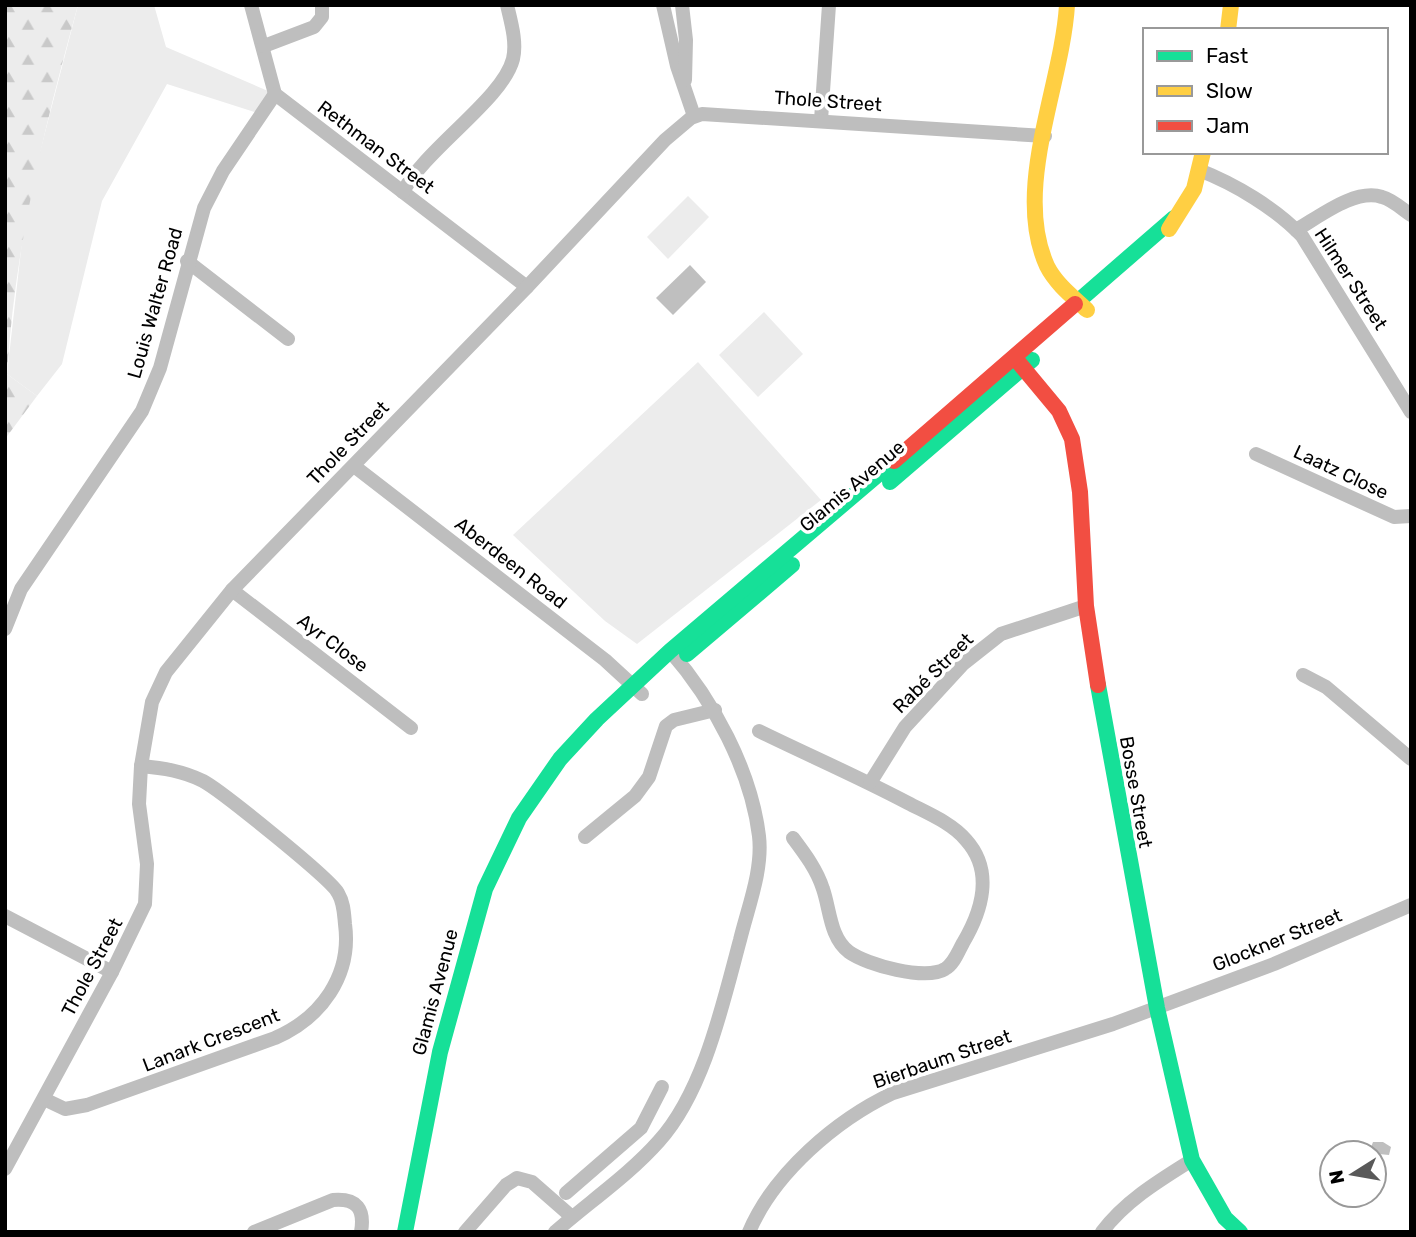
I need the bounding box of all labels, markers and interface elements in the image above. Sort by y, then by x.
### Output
legend [1143,28,1388,154]
text: Fast [1206,43,1248,68]
text: Slow [1206,78,1253,103]
street label: Thole Street [773,86,883,116]
street label: Rethman Street [313,96,439,199]
text: Jam [1206,113,1250,138]
street label: Hilmer Street [1310,224,1393,335]
street label: Louis Walter Road [122,225,188,381]
street label: Thole Street [302,396,394,490]
street label: Glamis Avenue [795,435,909,537]
street label: Laatz Close [1290,440,1392,504]
street label: Aberdeen Road [451,512,571,614]
street label: Ayr Close [293,609,373,677]
street label: Rabé Street [888,628,978,718]
street label: Bosse Street [1115,734,1157,850]
street label: Glockner Street [1209,903,1345,976]
street label: Thole Street [57,913,128,1020]
street label: Glamis Avenue [407,926,463,1058]
street label: Lanark Crescent [139,1003,283,1077]
street label: Bierbaum Street [870,1024,1015,1093]
north arrow [1318,1139,1388,1209]
text: N [1324,1168,1349,1186]

